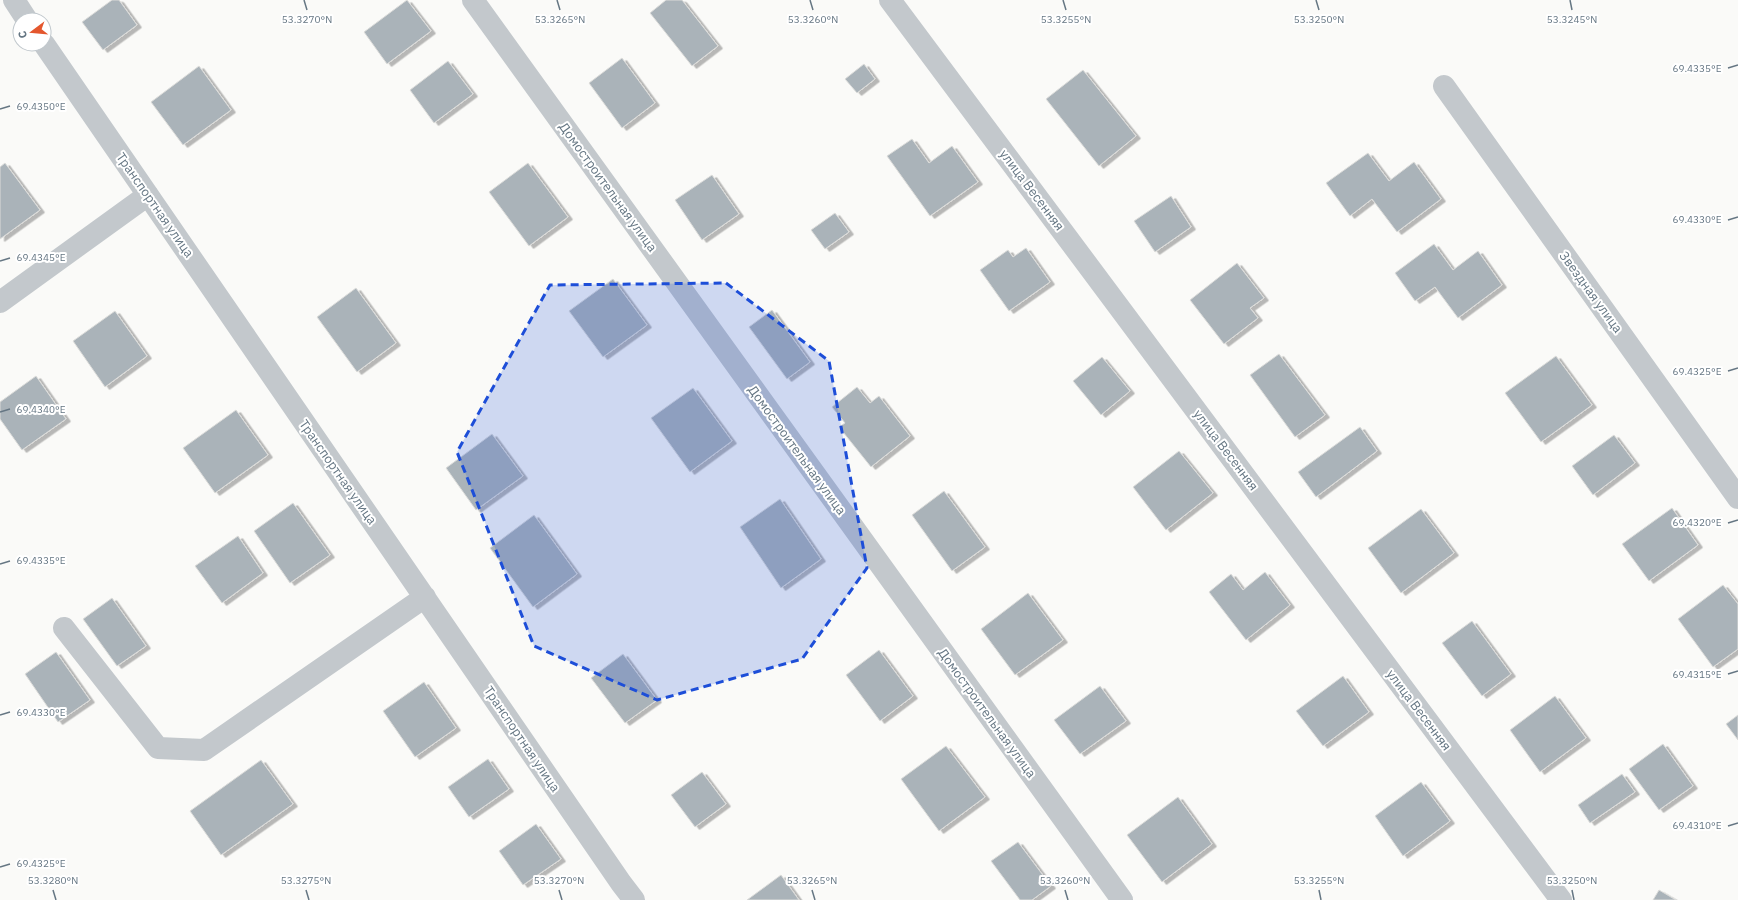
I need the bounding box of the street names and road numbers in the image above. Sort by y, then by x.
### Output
street label: Домостроительная улица [555,119,661,255]
street label: улица Весенняя [996,146,1068,234]
street label: Транспортная улица [112,149,198,261]
street label: Звездная улица [1556,248,1626,336]
street label: Домостроительная улица [744,382,850,518]
street label: улица Весенняя [1190,406,1262,494]
street label: Транспортная улица [295,416,381,528]
street label: Домостроительная улица [934,645,1040,781]
street label: улица Весенняя [1383,666,1455,754]
street label: Транспортная улица [480,683,564,795]

